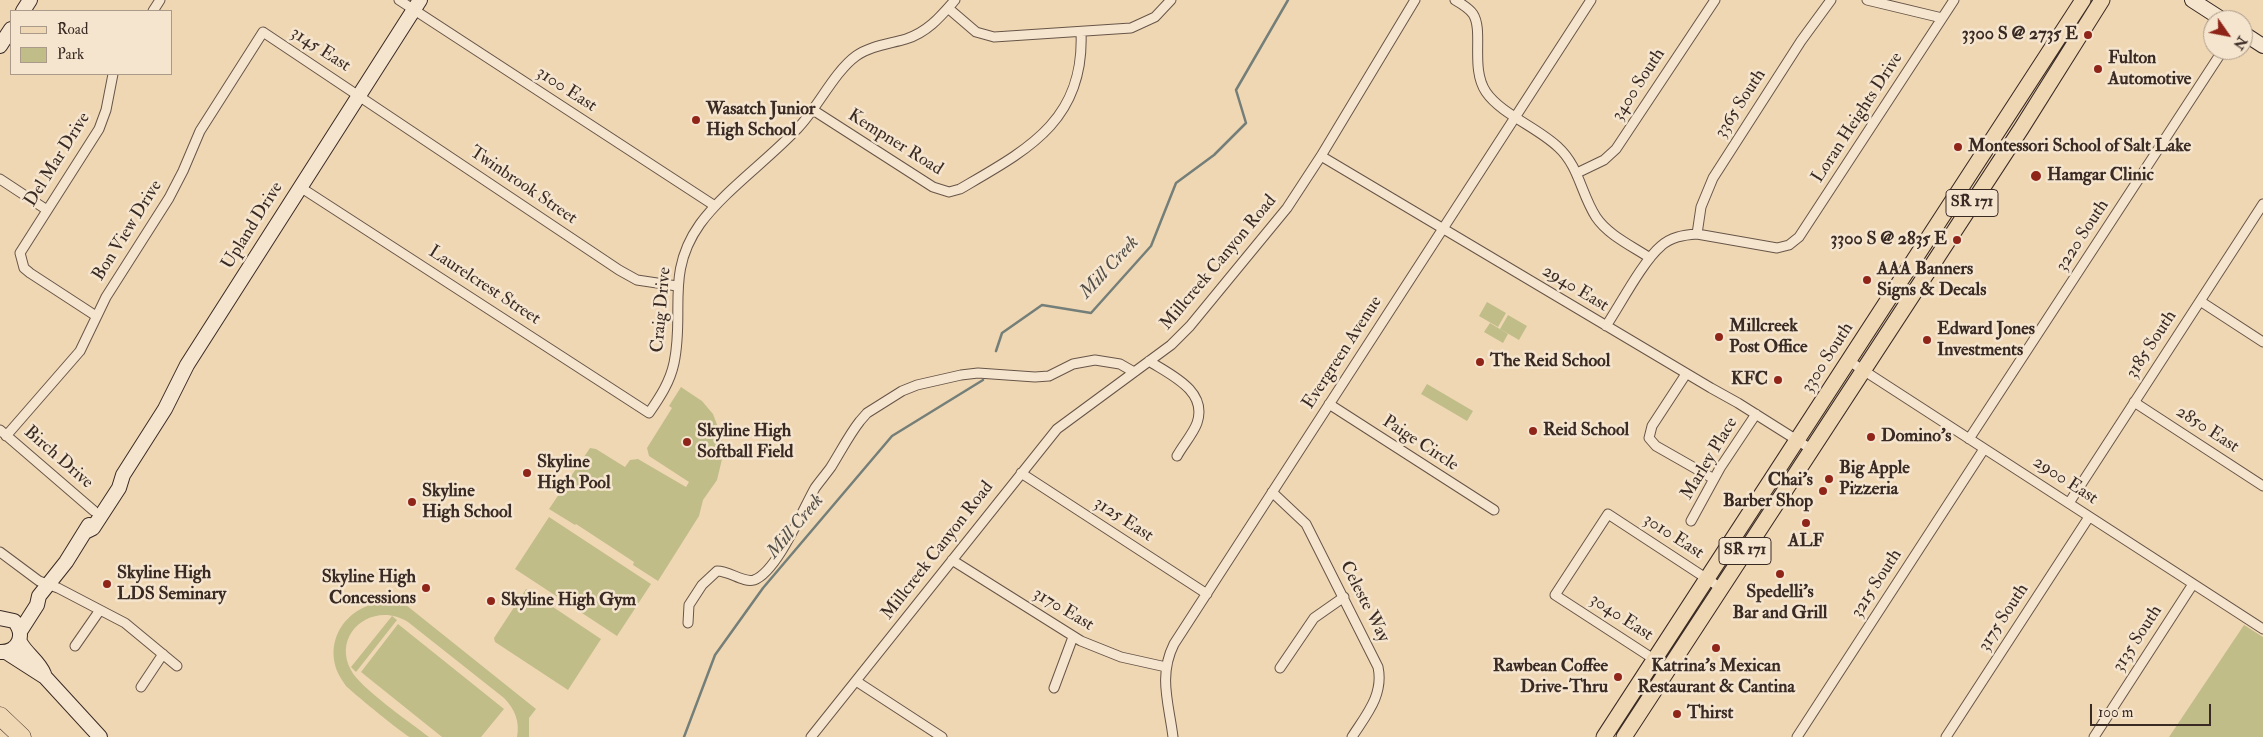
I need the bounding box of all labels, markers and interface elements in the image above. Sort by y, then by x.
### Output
legend [10,10,172,75]
north arrow [2203,10,2253,60]
text: Road [57,20,88,39]
street label: 3145 East [286,23,354,77]
place label: 3300 S @ 2735 E [1962,24,2078,46]
marker: 3300 S @ 2735 E [2082,29,2094,41]
text: N [2230,33,2251,53]
text: Park [57,45,84,64]
street label: 3400 South [1608,45,1670,125]
place label: Fulton Automotive [2108,48,2191,90]
street label: Loran Heights Drive [1808,49,1908,187]
street label: 3100 East [532,62,600,118]
marker: Fulton Automotive [2092,63,2104,75]
street label: 3365 South [1711,65,1771,143]
place label: Wasatch Junior High School [706,99,816,142]
street label: Kempner Road [844,105,946,181]
street label: Del Mar Drive [20,109,96,211]
marker: Wasatch Junior High School [690,114,702,126]
place label: Montessori School of Salt Lake [1968,136,2191,158]
marker: Montessori School of Salt Lake [1952,141,1964,153]
street label: Twinbrook Street [465,142,581,230]
place label: Hamgar Clinic [2047,165,2154,187]
marker: Hamgar Clinic [2029,169,2043,183]
street label: Bon View Drive [88,177,168,285]
street label: Upland Drive [218,178,288,274]
road number: SR 171 [1946,190,1998,217]
street label: Millcreek Canyon Road [1156,191,1282,335]
street label: 3220 South [2052,196,2114,276]
place label: 3300 S @ 2835 E [1830,229,1947,251]
water label: Mill Creek [1075,232,1145,304]
marker: 3300 S @ 2835 E [1951,234,1963,246]
street label: Laurelcrest Street [424,242,544,330]
place label: AAA Banners Signs & Decals [1877,259,1986,302]
street label: 2940 East [1538,261,1612,317]
street label: Craig Drive [648,266,676,354]
marker: AAA Banners Signs & Decals [1861,274,1873,286]
street label: Evergreen Avenue [1299,293,1387,413]
street label: 3185 South [2122,307,2182,383]
place label: Millcreek Post Office [1729,316,1807,358]
street label: 3300 South [1797,319,1859,397]
place label: Edward Jones Investments [1937,319,2035,362]
marker: Millcreek Post Office [1713,331,1725,343]
marker: Edward Jones Investments [1921,334,1933,346]
place label: The Reid School [1490,351,1610,373]
marker: The Reid School [1474,356,1486,368]
place label: KFC [1731,369,1768,391]
marker: KFC [1772,374,1784,386]
street label: 2850 East [2171,402,2243,458]
street label: Paige Circle [1378,411,1462,477]
street label: Marley Place [1677,414,1743,504]
place label: Reid School [1543,420,1629,442]
place label: Skyline High Softball Field [697,421,793,464]
street label: Birch Drive [19,422,97,494]
marker: Reid School [1527,425,1539,437]
place label: Domino's [1881,426,1951,448]
marker: Domino's [1865,431,1877,443]
marker: Skyline High Softball Field [681,436,693,448]
place label: Skyline High Pool [537,452,611,494]
street label: 2900 East [2029,452,2101,510]
place label: Big Apple Pizzeria [1839,458,1910,500]
marker: Skyline High Pool [521,467,533,479]
place label: Chai's Barber Shop [1723,470,1813,512]
marker: Big Apple Pizzeria [1823,473,1835,485]
street label: Millcreek Canyon Road [877,478,999,624]
place label: Skyline High School [422,481,512,524]
marker: Chai's Barber Shop [1817,485,1829,497]
water label: Mill Creek [763,490,829,564]
street label: 3125 East [1089,493,1157,547]
marker: Skyline High School [406,496,418,508]
street label: 3010 East [1639,509,1707,565]
marker: ALF [1800,517,1812,529]
place label: ALF [1788,531,1824,553]
road number: SR 171 [1719,538,1771,564]
street label: 3215 South [1847,546,1907,622]
street label: Celeste Way [1334,558,1394,646]
place label: Skyline High LDS Seminary [117,563,226,606]
place label: Skyline High Concessions [322,567,416,610]
marker: Spedelli's Bar and Grill [1774,568,1786,580]
marker: Skyline High LDS Seminary [101,578,113,590]
street label: 3175 South [1974,580,2034,656]
marker: Skyline High Concessions [420,582,432,594]
place label: Spedelli's Bar and Grill [1733,582,1827,624]
street label: 3170 East [1029,584,1097,636]
place label: Skyline High Gym [501,590,636,612]
street label: 3040 East [1585,590,1657,646]
marker: Skyline High Gym [485,595,497,607]
street label: 3135 South [2108,602,2168,676]
marker: Katrina's Mexican Restaurant & Cantina [1710,642,1722,654]
place label: Rawbean Coffee Drive-Thru [1493,656,1608,699]
place label: Katrina's Mexican Restaurant & Cantina [1637,656,1795,699]
marker: Rawbean Coffee Drive-Thru [1612,671,1624,683]
scale bar [2093,694,2214,726]
place label: Thirst [1687,703,1733,725]
text: 100 m [2098,703,2133,722]
marker: Thirst [1671,708,1683,720]

